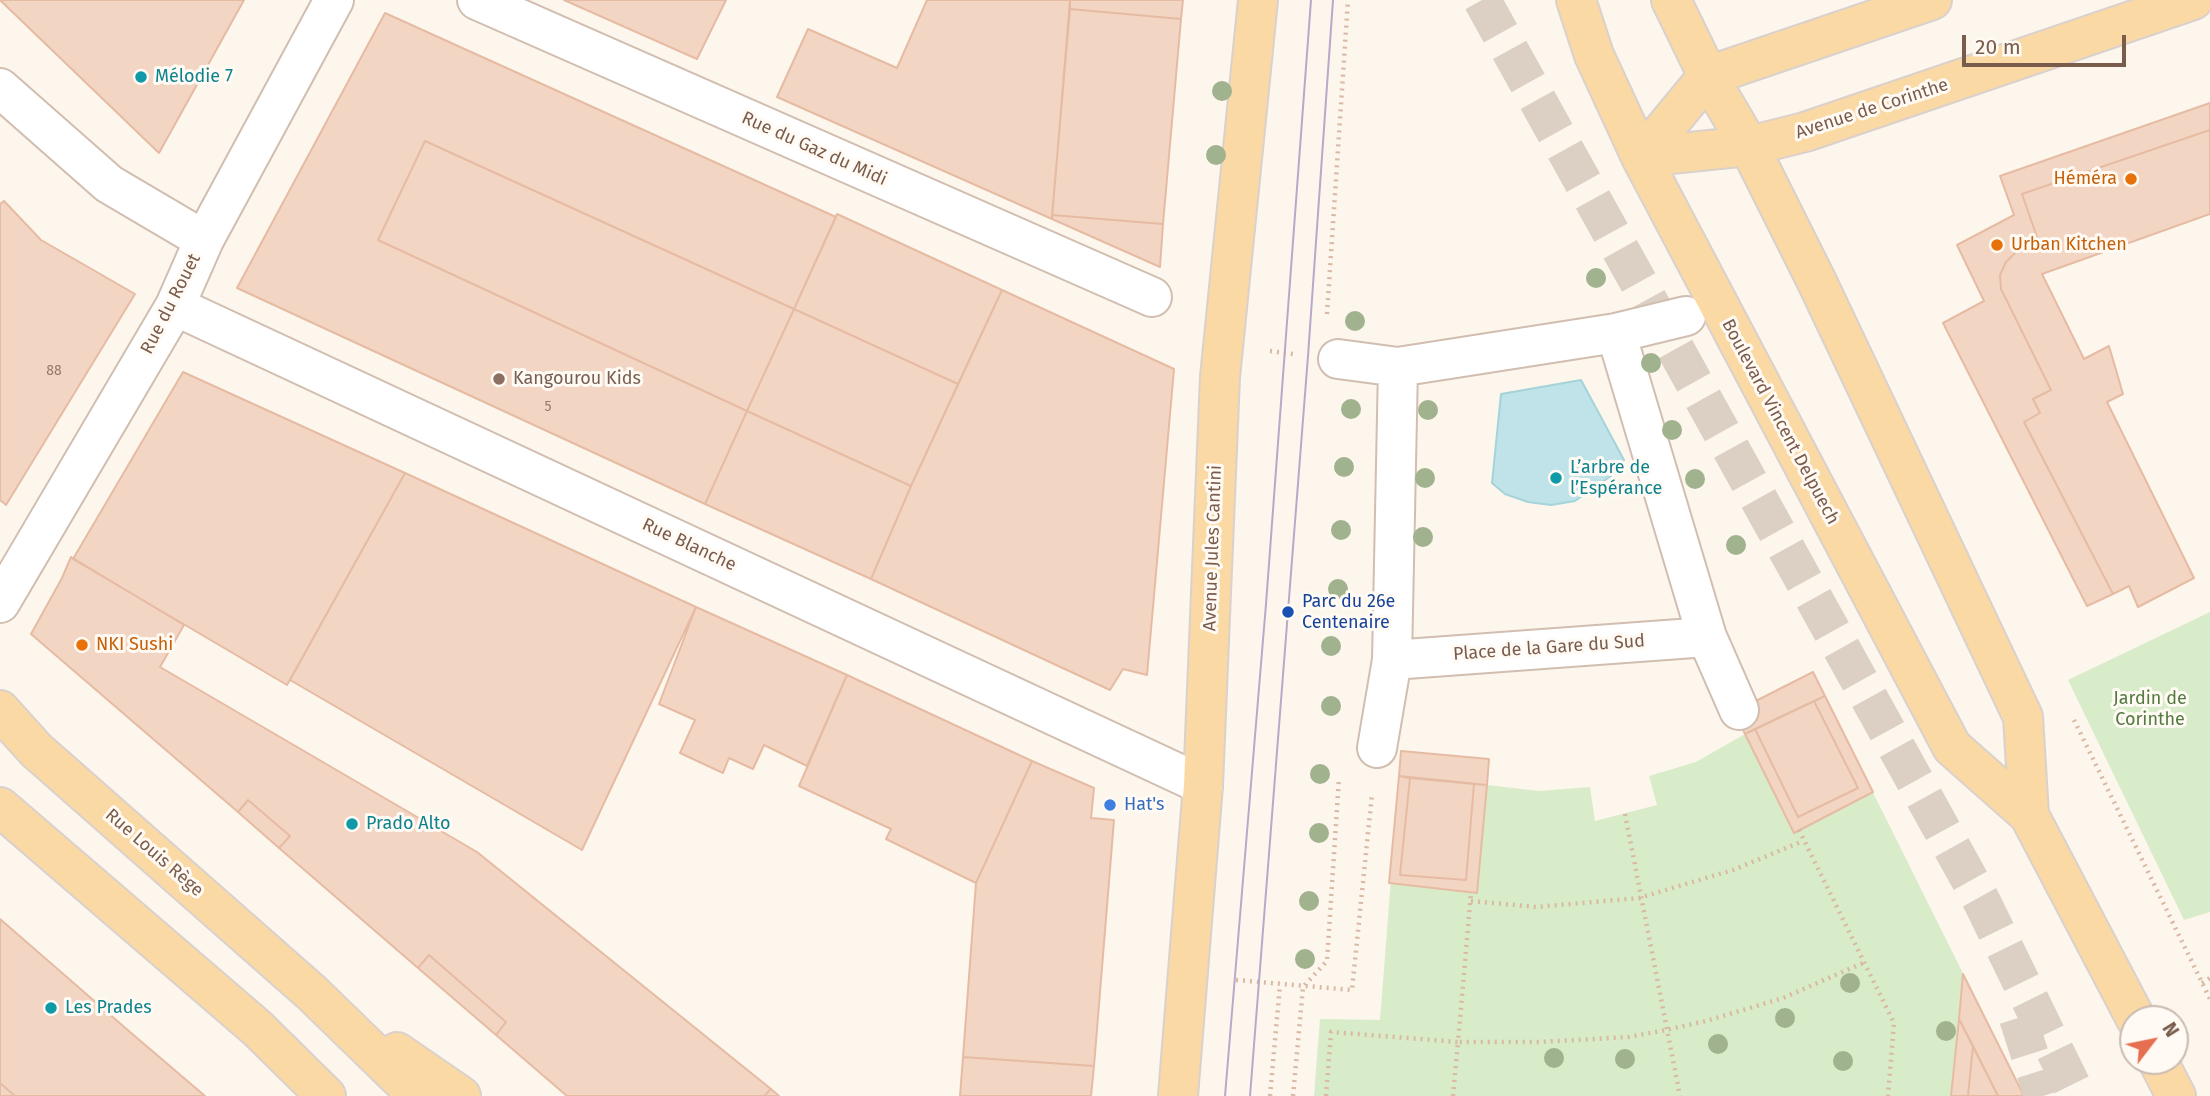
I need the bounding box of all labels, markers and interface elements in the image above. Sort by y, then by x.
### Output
scale bar [1965,21,2130,65]
text: 20 m [1975,34,2021,60]
place label: Mélodie 7 [155,66,233,88]
marker: Mélodie 7 [133,69,149,85]
street label: Avenue de Corinthe [1793,74,1951,144]
street label: Rue du Gaz du Midi [738,107,890,191]
place label: Héméra [2054,168,2117,190]
marker: Héméra [2123,171,2139,187]
place label: Urban Kitchen [2011,234,2127,256]
marker: Urban Kitchen [1989,237,2005,253]
street label: Rue du Rouet [136,250,206,358]
street label: Boulevard Vincent Delpuech [1717,316,1843,528]
house number: 88 [46,363,62,379]
place label: Kangourou Kids [513,368,641,390]
marker: Kangourou Kids [491,371,507,387]
house number: 5 [544,399,552,415]
place label: L’arbre de l’Espérance [1570,457,1662,500]
street label: Avenue Jules Cantini [1199,465,1227,631]
marker: L’arbre de l’Espérance [1548,470,1564,486]
street label: Rue Blanche [638,514,740,576]
place label: Parc du 26e Centenaire [1302,591,1395,634]
marker: Parc du 26e Centenaire [1280,604,1296,620]
street label: Place de la Gare du Sud [1452,631,1646,665]
place label: NKI Sushi [96,634,173,656]
marker: NKI Sushi [74,637,90,653]
park label: Jardin de Corinthe [2113,688,2187,730]
place label: Hat's [1124,794,1164,816]
marker: Hat's [1102,797,1118,813]
street label: Rue Louis Rège [100,804,208,902]
place label: Prado Alto [366,813,451,835]
marker: Prado Alto [344,816,360,832]
place label: Les Prades [65,997,152,1019]
marker: Les Prades [43,1000,59,1016]
north arrow [2119,1005,2189,1075]
text: N [2157,1018,2184,1041]

